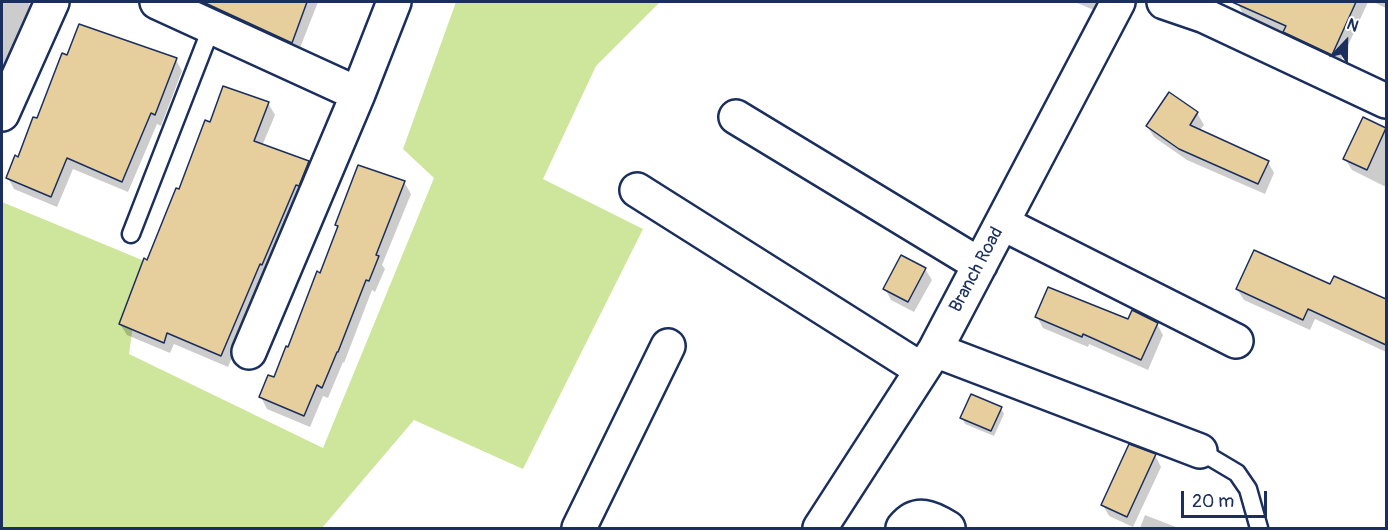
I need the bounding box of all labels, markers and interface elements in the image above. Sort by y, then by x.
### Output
north arrow [1316,12,1376,72]
text: N [1344,14,1362,37]
street label: Branch Road [946,224,1008,316]
scale bar [1184,479,1270,517]
text: 20 m [1192,490,1234,513]

